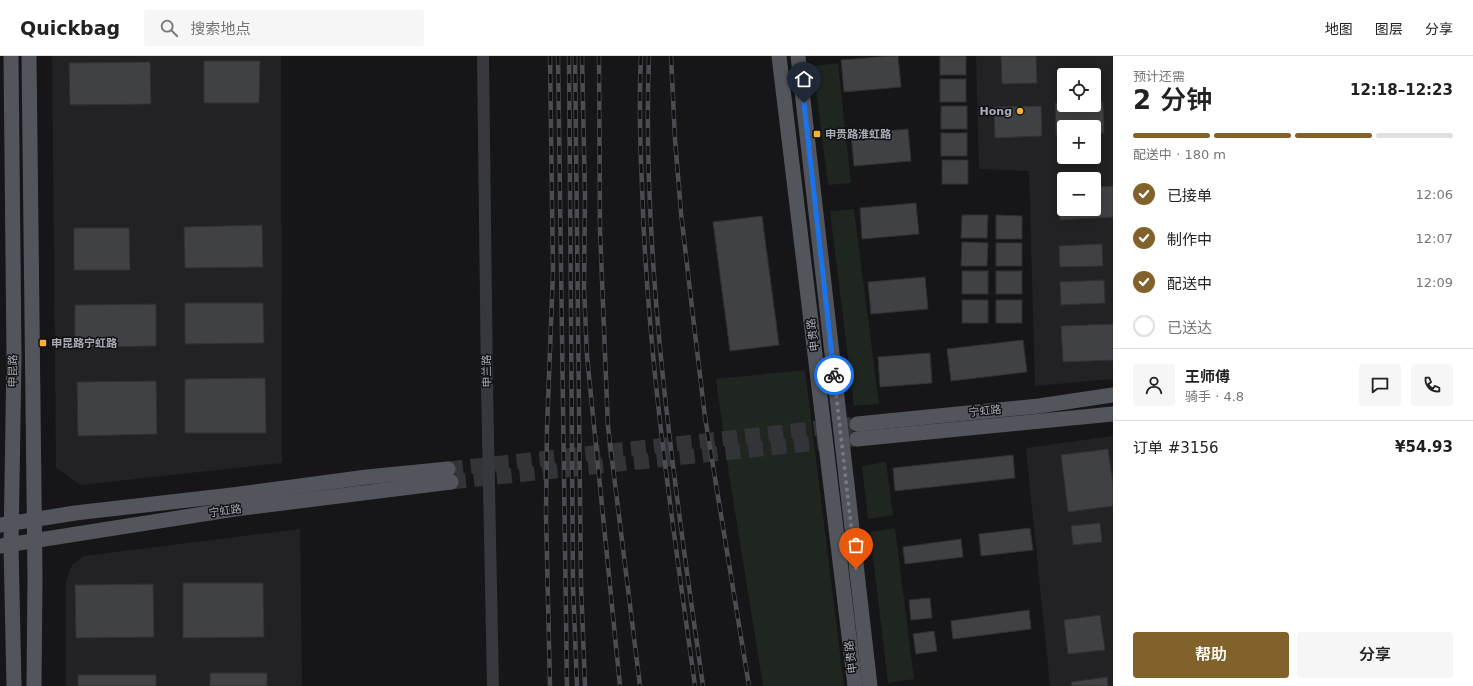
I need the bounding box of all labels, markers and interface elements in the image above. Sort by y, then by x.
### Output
search box [144,10,424,46]
text: Quickbag [20,17,120,39]
icon: search [158,17,180,39]
text: 搜索地点 [190,20,250,38]
text: 地图 [1325,21,1353,37]
text: 图层 [1375,21,1403,37]
text: 分享 [1425,21,1453,37]
pin [787,62,821,103]
icon: home [793,68,815,90]
map controls [1057,68,1101,216]
button: locate [1057,68,1101,112]
text: 预计还需 [1133,69,1185,84]
text: 12:18–12:23 [1350,81,1453,99]
text: 2 分钟 [1133,85,1212,115]
place label: Hong [980,105,1012,118]
marker: Hong [1015,106,1025,116]
button: + [1057,120,1101,164]
place label: 申贵路淮虹路 [825,128,892,141]
marker: 申贵路淮虹路 [812,129,822,139]
text: 配送中 · 180 m [1133,147,1226,162]
button: − [1057,172,1101,216]
icon: check [1133,183,1155,205]
text: 已接单 [1167,187,1212,205]
text: 12:06 [1416,187,1453,202]
icon: check [1133,227,1155,249]
text: 制作中 [1167,231,1212,249]
text: 12:07 [1416,231,1453,246]
icon: check [1133,271,1155,293]
text: 配送中 [1167,275,1212,293]
text: 12:09 [1416,275,1453,290]
street label: 申贵路 [805,318,821,352]
text: 已送达 [1167,319,1212,337]
place label: 申昆路宁虹路 [51,337,118,350]
marker: 申昆路宁虹路 [38,338,48,348]
street label: 申昆路 [6,354,20,388]
street label: 申兰路 [480,354,494,388]
courier [814,355,854,395]
icon: bike [823,364,845,386]
button: person [1133,364,1175,406]
button: chat [1359,364,1401,406]
button: phone [1411,364,1453,406]
text: 王师傅 [1185,368,1230,386]
text: 骑手 · 4.8 [1185,389,1244,404]
street label: 宁虹路 [968,403,1002,419]
text: ¥54.93 [1395,438,1453,456]
text: 订单 #3156 [1133,439,1219,457]
street label: 宁虹路 [208,502,242,520]
pin [839,528,873,569]
icon: bag [845,534,867,556]
button: 帮助 [1133,632,1289,678]
button: 分享 [1297,632,1453,678]
street label: 申贵路 [843,640,859,674]

